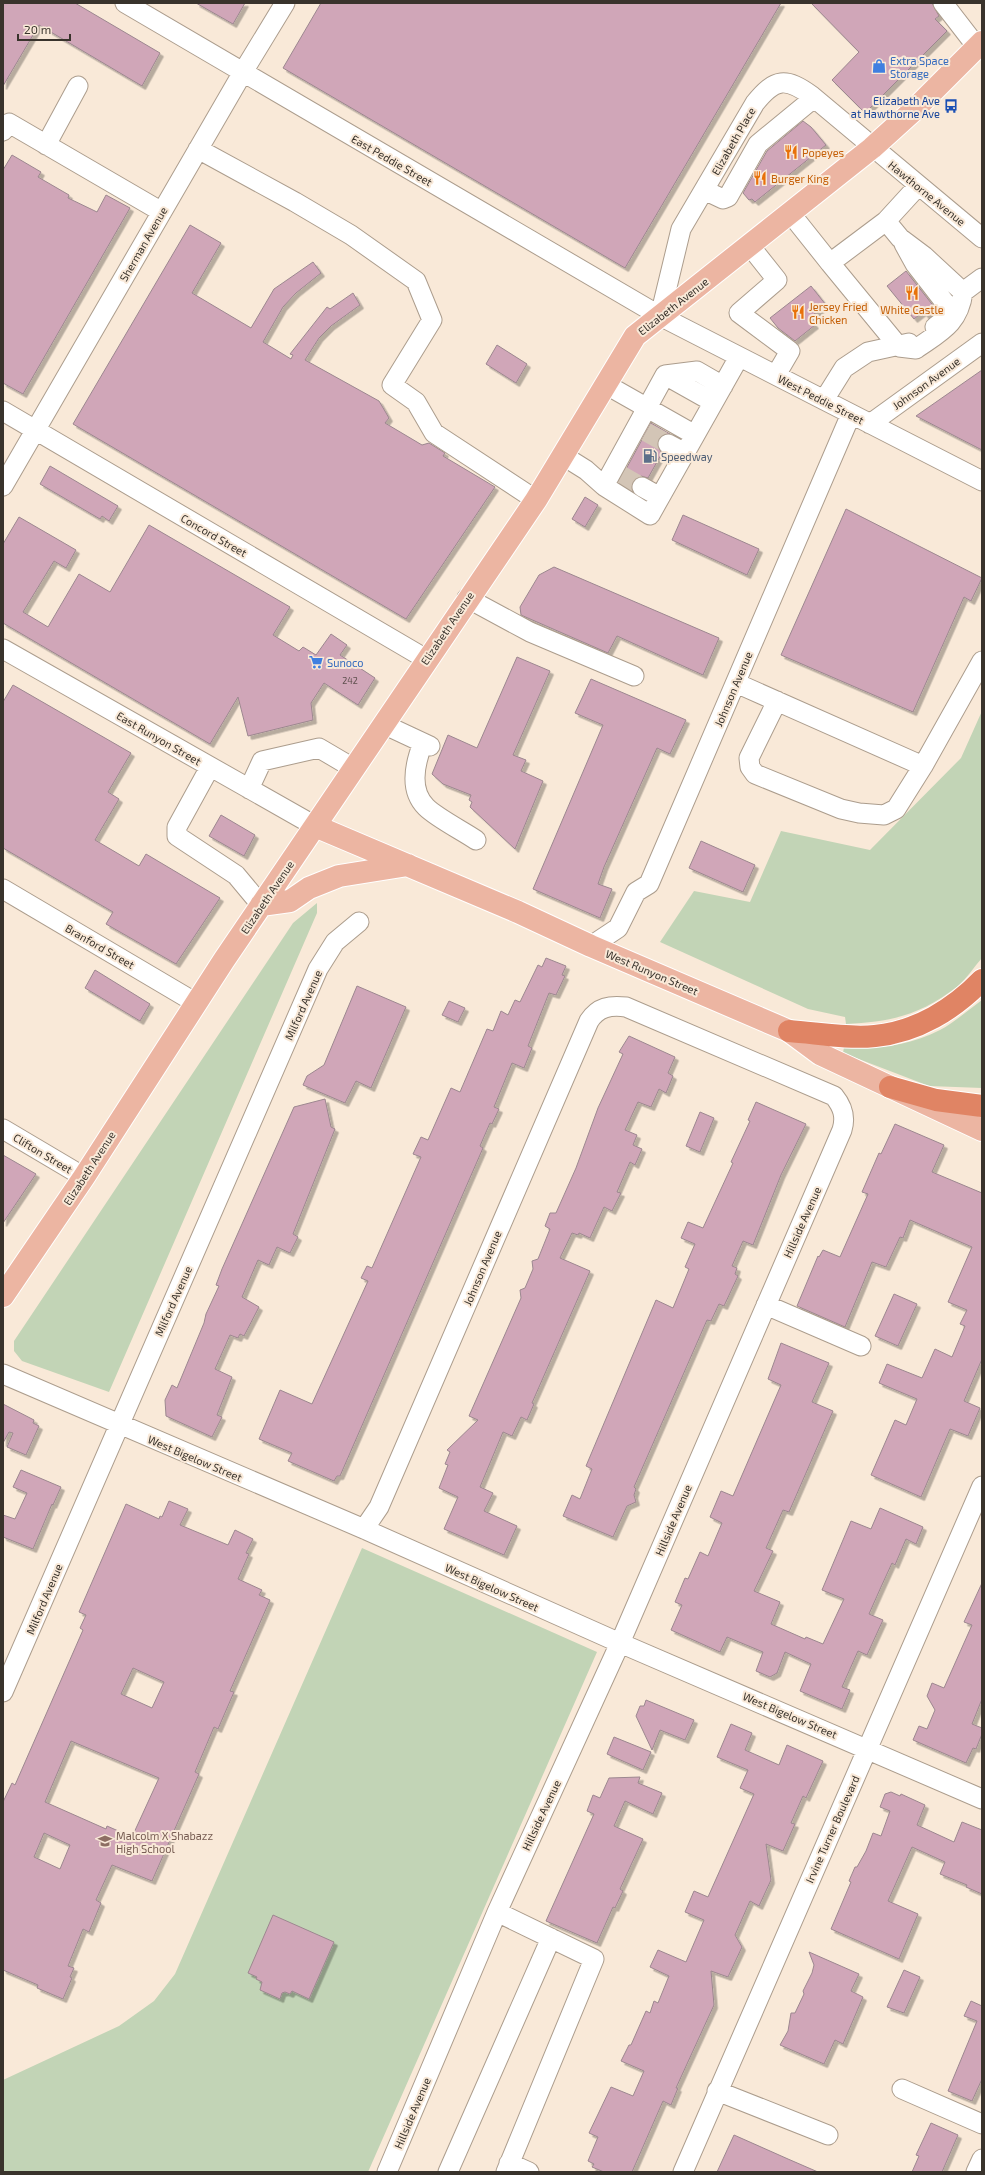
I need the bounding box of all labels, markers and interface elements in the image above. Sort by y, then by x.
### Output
scale bar [18,16,70,42]
text: 20 m [24,22,51,36]
place label: Extra Space Storage [890,54,949,80]
shop icon: Extra Space Storage [871,58,887,74]
place label: Elizabeth Ave at Hawthorne Ave [851,94,940,120]
bus stop icon: Elizabeth Ave at Hawthorne Ave [943,98,959,114]
street label: Elizabeth Place [708,105,758,177]
street label: East Peddie Street [349,132,435,188]
restaurant icon: Popeyes [783,144,799,160]
place label: Popeyes [802,146,845,159]
street label: Hawthorne Avenue [886,158,968,228]
restaurant icon: Burger King [752,170,768,186]
place label: Burger King [771,172,829,185]
street label: Sherman Avenue [116,204,170,284]
street label: Elizabeth Avenue [635,274,711,337]
restaurant icon: White Castle [904,285,920,301]
place label: Jersey Fried Chicken [809,300,868,326]
place label: White Castle [880,303,944,316]
restaurant icon: Jersey Fried Chicken [790,304,806,320]
street label: Johnson Avenue [890,354,962,412]
street label: West Peddie Street [776,372,866,426]
fuel station icon: Speedway [642,448,658,464]
place label: Speedway [661,450,713,463]
street label: Concord Street [179,511,249,559]
street label: Elizabeth Avenue [418,589,476,667]
street label: Johnson Avenue [711,650,755,728]
supermarket icon: Sunoco [308,654,324,670]
place label: Sunoco [327,656,364,669]
house number: 242 [342,675,358,686]
street label: East Runyon Street [114,709,204,767]
street label: Elizabeth Avenue [238,858,296,936]
street label: Branford Street [63,921,137,971]
street label: West Runyon Street [604,947,700,997]
street label: Milford Avenue [282,968,324,1042]
street label: Elizabeth Avenue [60,1128,118,1207]
street label: Clifton Street [11,1130,75,1176]
street label: Hillside Avenue [781,1184,823,1259]
street label: Johnson Avenue [460,1229,504,1307]
street label: Milford Avenue [152,1264,194,1338]
street label: West Bigelow Street [146,1432,244,1484]
street label: Hillside Avenue [652,1482,694,1558]
street label: West Bigelow Street [443,1560,541,1614]
street label: Milford Avenue [23,1562,65,1636]
street label: West Bigelow Street [741,1689,839,1741]
street label: Irvine Turner Boulevard [802,1773,862,1885]
street label: Hillside Avenue [519,1778,563,1852]
place label: Malcolm X Shabazz High School [116,1829,213,1855]
school or university icon: Malcolm X Shabazz High School [97,1833,113,1849]
street label: Hillside Avenue [391,2075,433,2151]

